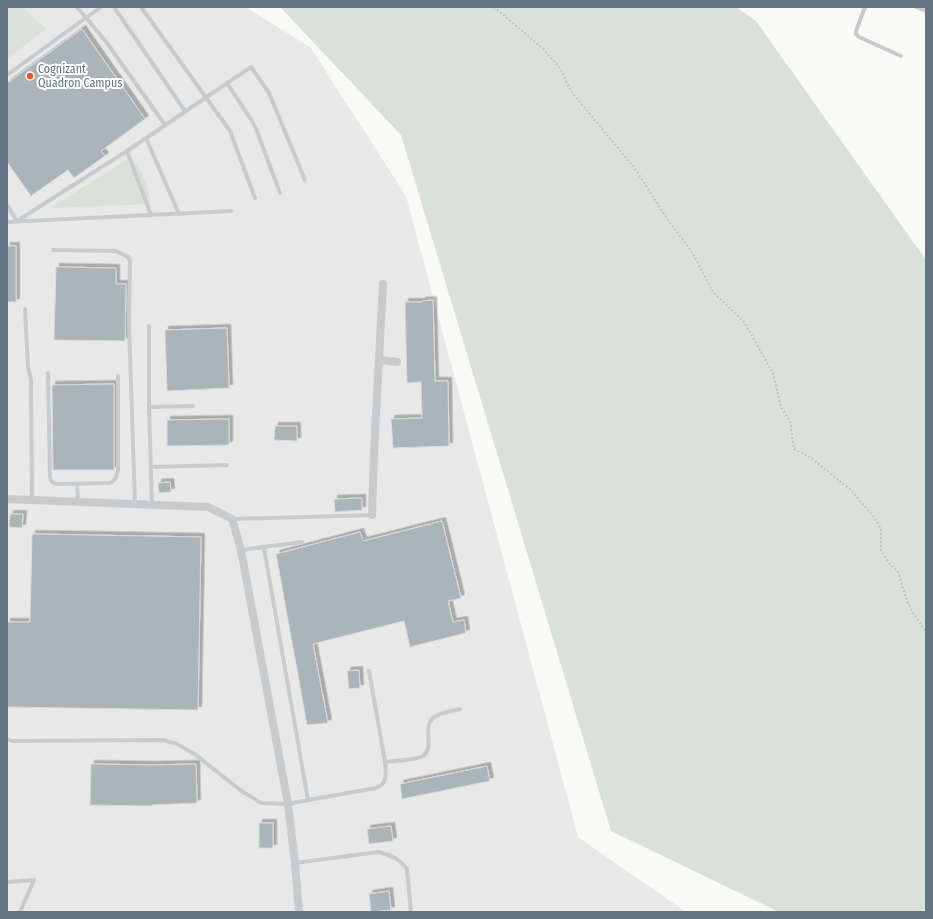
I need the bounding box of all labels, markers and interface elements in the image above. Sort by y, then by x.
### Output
place label: Cognizant Quadron Campus [38,62,122,90]
marker: Cognizant Quadron Campus [25,71,35,81]

